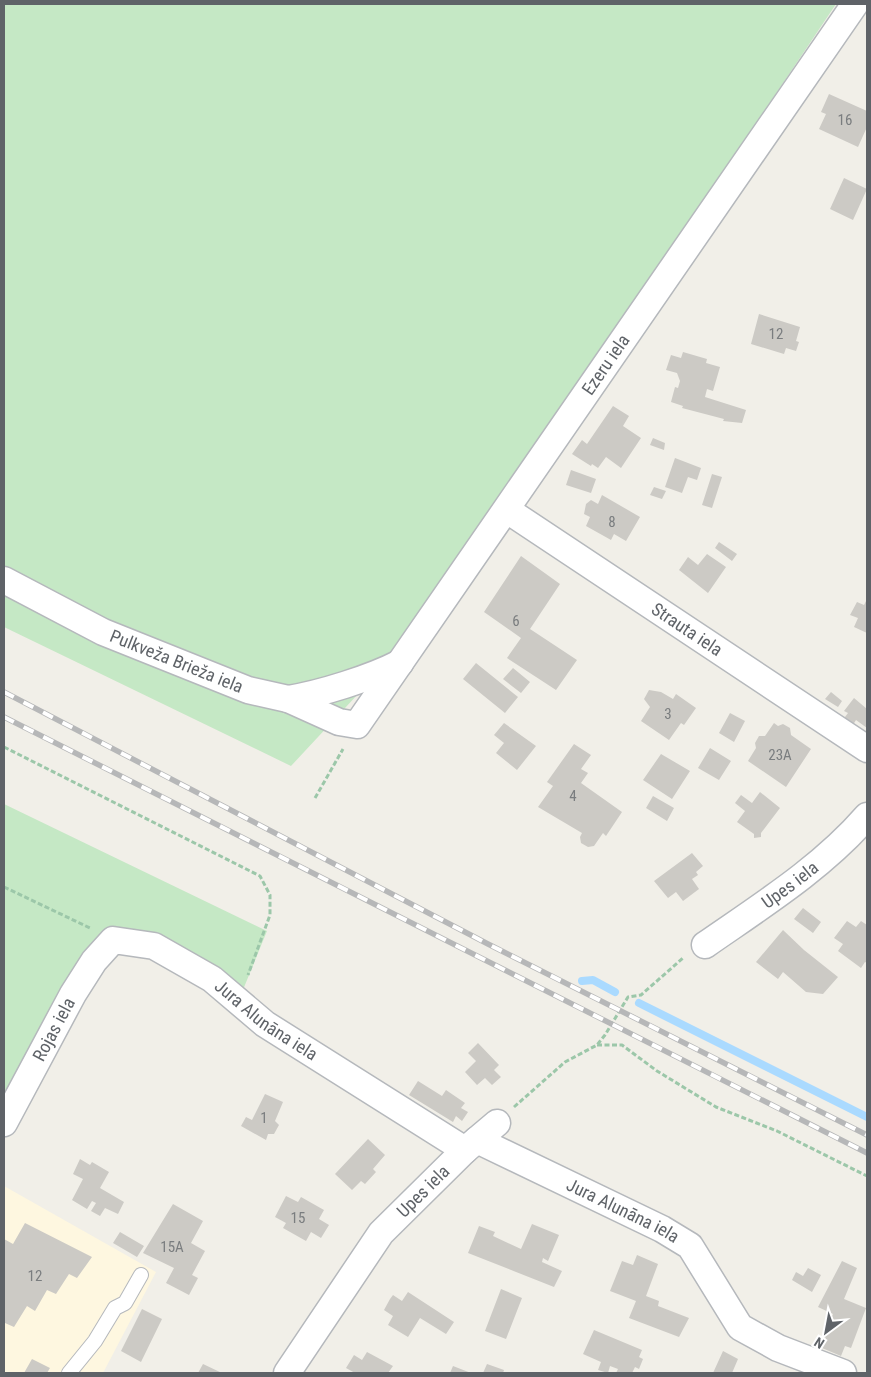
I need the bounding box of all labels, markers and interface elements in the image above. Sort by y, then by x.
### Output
house number: 16 [838,111,852,129]
house number: 12 [769,325,783,343]
street label: Ezeru iela [577,330,634,399]
house number: 8 [608,513,616,531]
street label: Strauta iela [648,598,727,660]
house number: 6 [512,612,520,630]
street label: Pulkveža Brieža iela [107,625,246,697]
house number: 3 [664,705,672,723]
house number: 23A [768,746,792,764]
house number: 4 [569,787,577,805]
street label: Upes iela [757,857,822,913]
street label: Jura Alunāna iela [211,975,322,1064]
street label: Rojas iela [28,994,79,1065]
house number: 1 [260,1109,268,1127]
street label: Upes iela [392,1161,453,1221]
street label: Jura Alunāna iela [563,1174,683,1247]
house number: 15 [291,1209,305,1227]
house number: 15A [160,1238,184,1256]
house number: 12 [28,1267,42,1285]
north arrow [801,1307,851,1357]
text: N [811,1334,827,1352]

